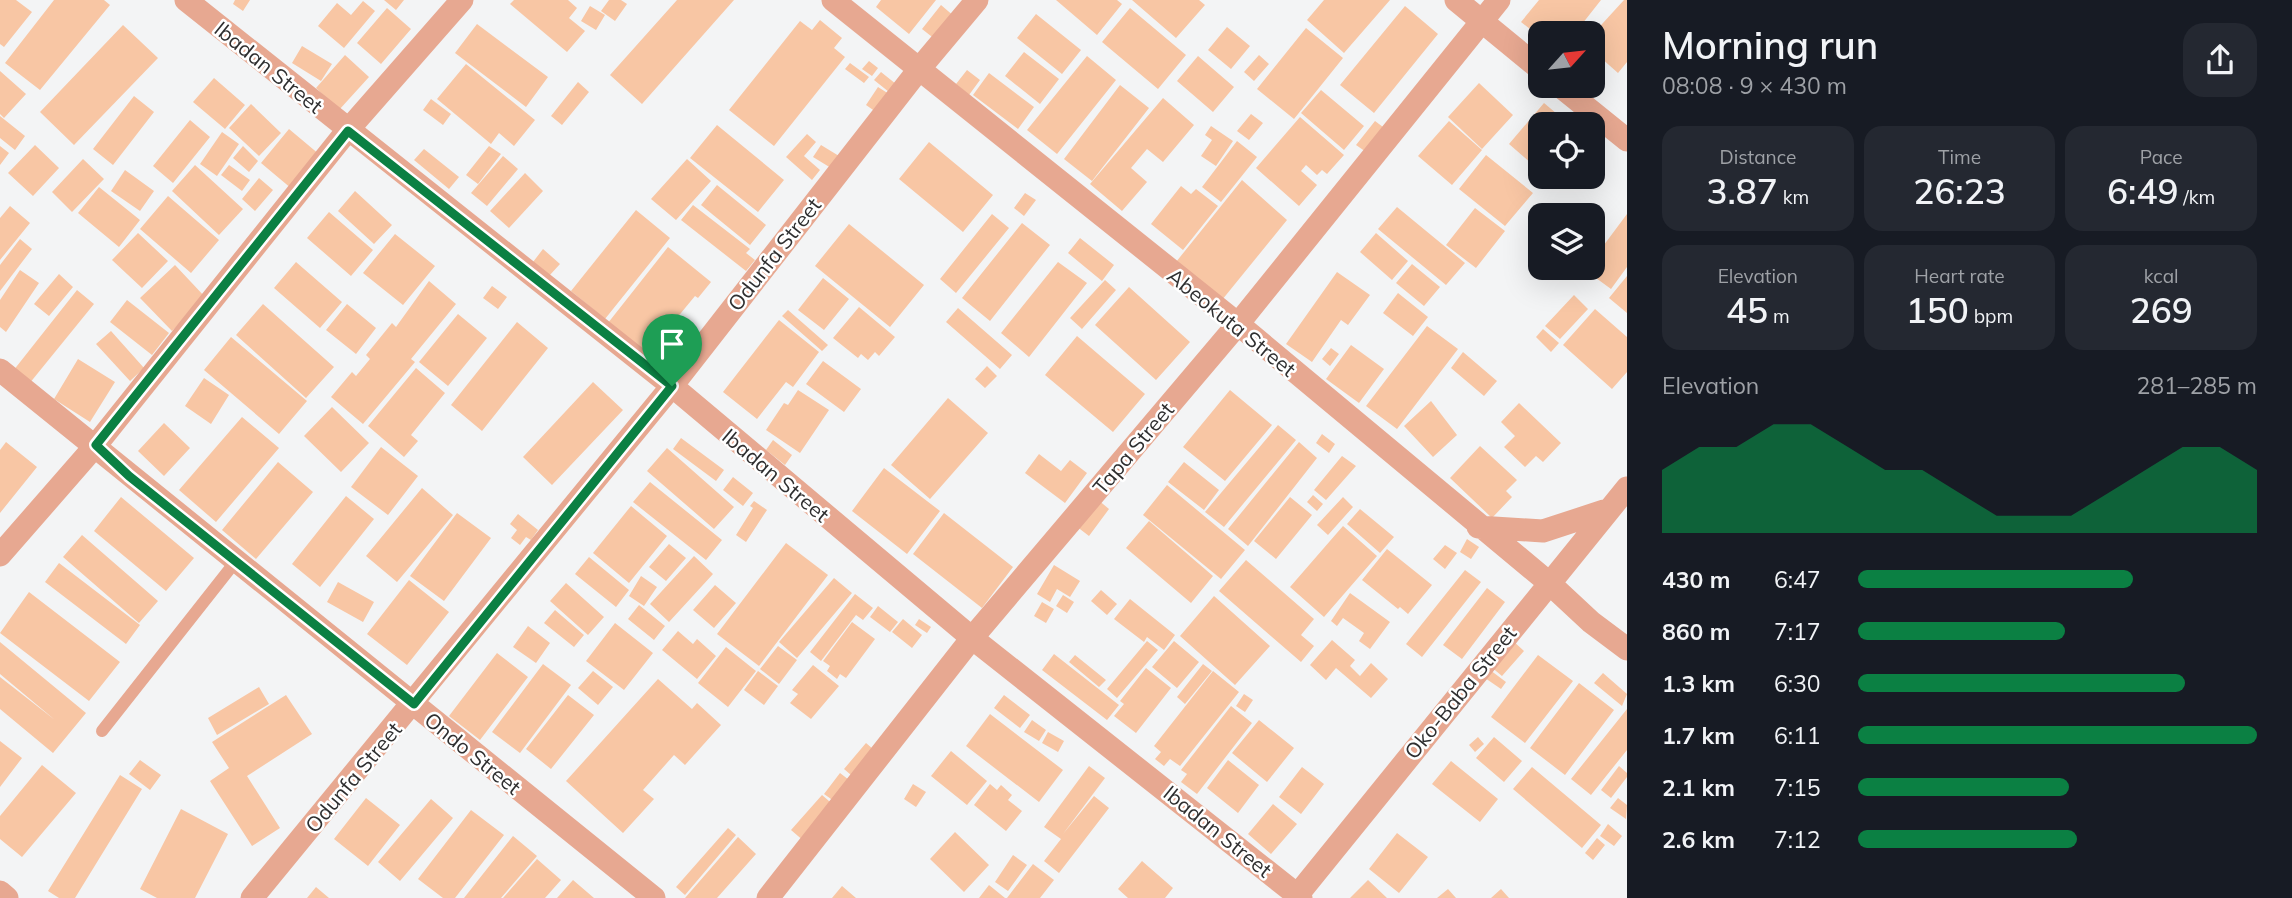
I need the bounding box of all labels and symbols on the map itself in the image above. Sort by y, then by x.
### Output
street label: Ibadan Street [210,15,328,119]
north arrow [1528,21,1605,98]
street label: Odunfa Street [722,192,826,316]
street label: Abeokuta Street [1162,262,1302,382]
pin [642,314,702,386]
street label: Tapa Street [1087,397,1179,499]
street label: Ibadan Street [717,423,835,527]
street label: Oko-Baba Street [1398,620,1522,764]
street label: Ondo Street [419,706,527,800]
street label: Odunfa Street [299,716,407,838]
street label: Ibadan Street [1159,779,1277,883]

